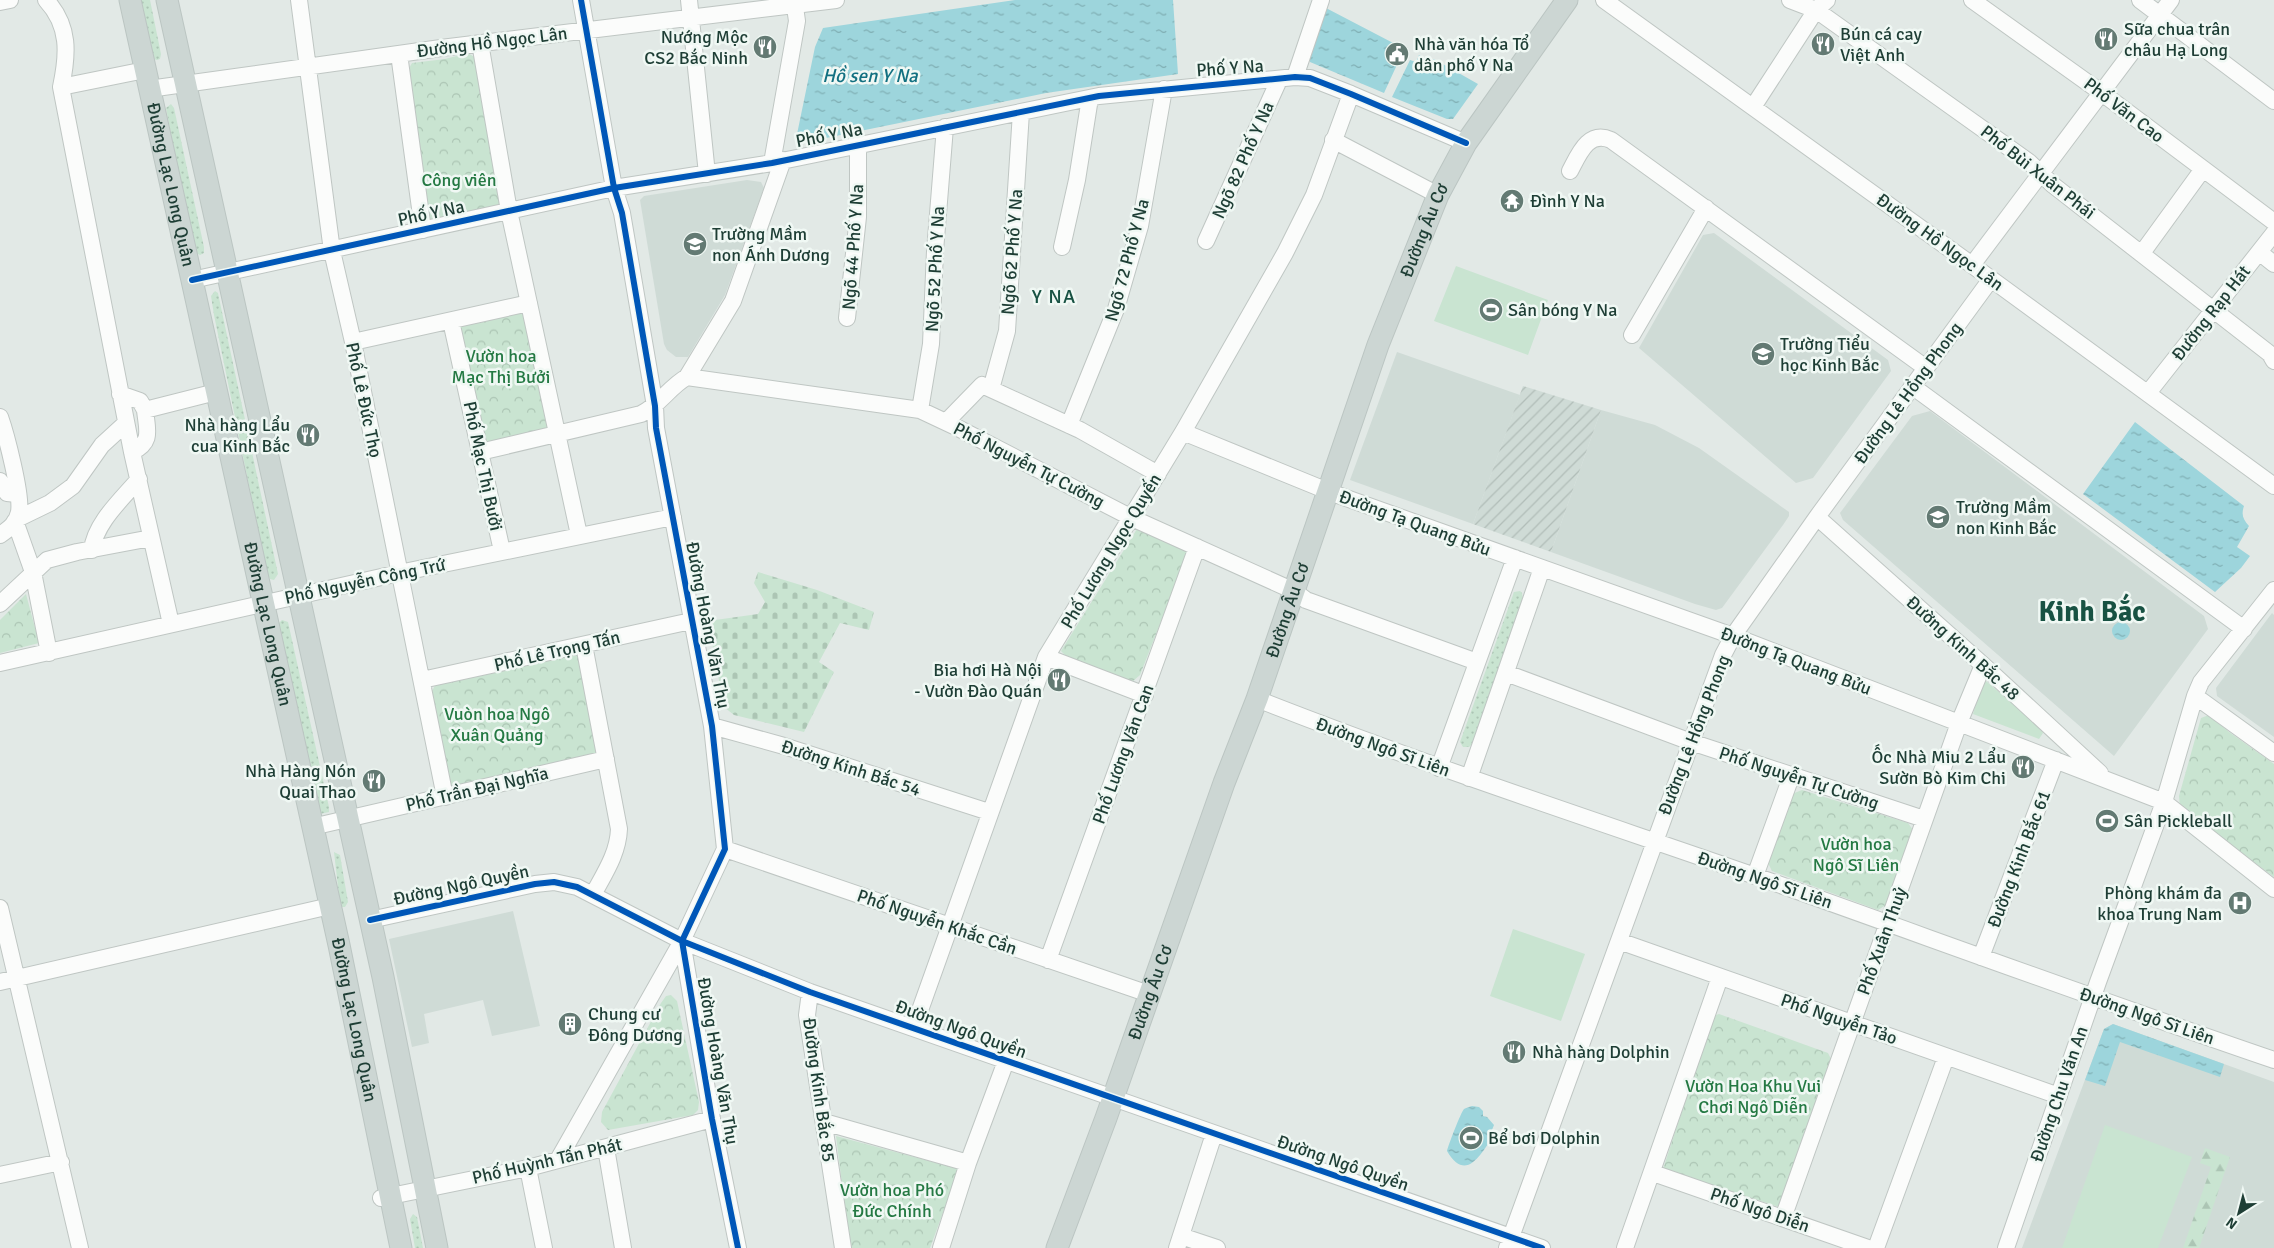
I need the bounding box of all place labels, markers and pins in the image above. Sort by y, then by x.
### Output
place label: Sữa chua trân châu Hạ Long [2124,18,2230,61]
place label: Bún cá cay Việt Anh [1840,23,1922,66]
place label: Nướng Mộc CS2 Bắc Ninh [644,26,748,69]
restaurant icon: Sữa chua trân châu Hạ Long [2093,26,2119,52]
restaurant icon: Bún cá cay Việt Anh [1810,31,1836,57]
place label: Nhà văn hóa Tổ dân phố Y Na [1414,33,1529,76]
restaurant icon: Nướng Mộc CS2 Bắc Ninh [752,34,778,60]
public building icon: Nhà văn hóa Tổ dân phố Y Na [1384,41,1410,67]
temple icon: Đình Y Na [1499,188,1525,214]
place label: Đình Y Na [1530,190,1605,212]
place label: Trường Mầm non Ánh Dương [712,223,830,266]
school or university icon: Trường Mầm non Ánh Dương [682,231,708,257]
sports icon: Sân bóng Y Na [1478,297,1504,323]
place label: Sân bóng Y Na [1508,299,1617,321]
place label: Trường Tiểu học Kinh Bắc [1780,333,1879,376]
school or university icon: Trường Tiểu học Kinh Bắc [1750,341,1776,367]
place label: Nhà hàng Lẩu cua Kinh Bắc [184,414,290,457]
restaurant icon: Nhà hàng Lẩu cua Kinh Bắc [295,422,321,448]
place label: Trường Mầm non Kinh Bắc [1956,496,2057,539]
school or university icon: Trường Mầm non Kinh Bắc [1925,504,1951,530]
place label: Bia hơi Hà Nội - Vườn Đào Quán [914,659,1042,702]
restaurant icon: Bia hơi Hà Nội - Vườn Đào Quán [1046,667,1072,693]
place label: Ốc Nhà Miu 2 Lẩu Sườn Bò Kim Chi [1872,743,2006,789]
restaurant icon: Ốc Nhà Miu 2 Lẩu Sườn Bò Kim Chi [2010,754,2036,780]
place label: Nhà Hàng Nón Quai Thao [245,760,356,803]
restaurant icon: Nhà Hàng Nón Quai Thao [361,768,387,794]
sports icon: Sân Pickleball [2094,808,2120,834]
place label: Sân Pickleball [2124,810,2232,832]
place label: Phòng khám đa khoa Trung Nam [2097,882,2222,925]
hospital icon: Phòng khám đa khoa Trung Nam [2227,890,2253,916]
place label: Chung cư Đông Dương [588,1003,683,1046]
building icon: Chung cư Đông Dương [557,1011,583,1037]
restaurant icon: Nhà hàng Dolphin [1501,1039,1527,1065]
place label: Nhà hàng Dolphin [1532,1041,1670,1063]
sports icon: Bể bơi Dolphin [1458,1125,1484,1151]
place label: Bể bơi Dolphin [1488,1127,1600,1149]

